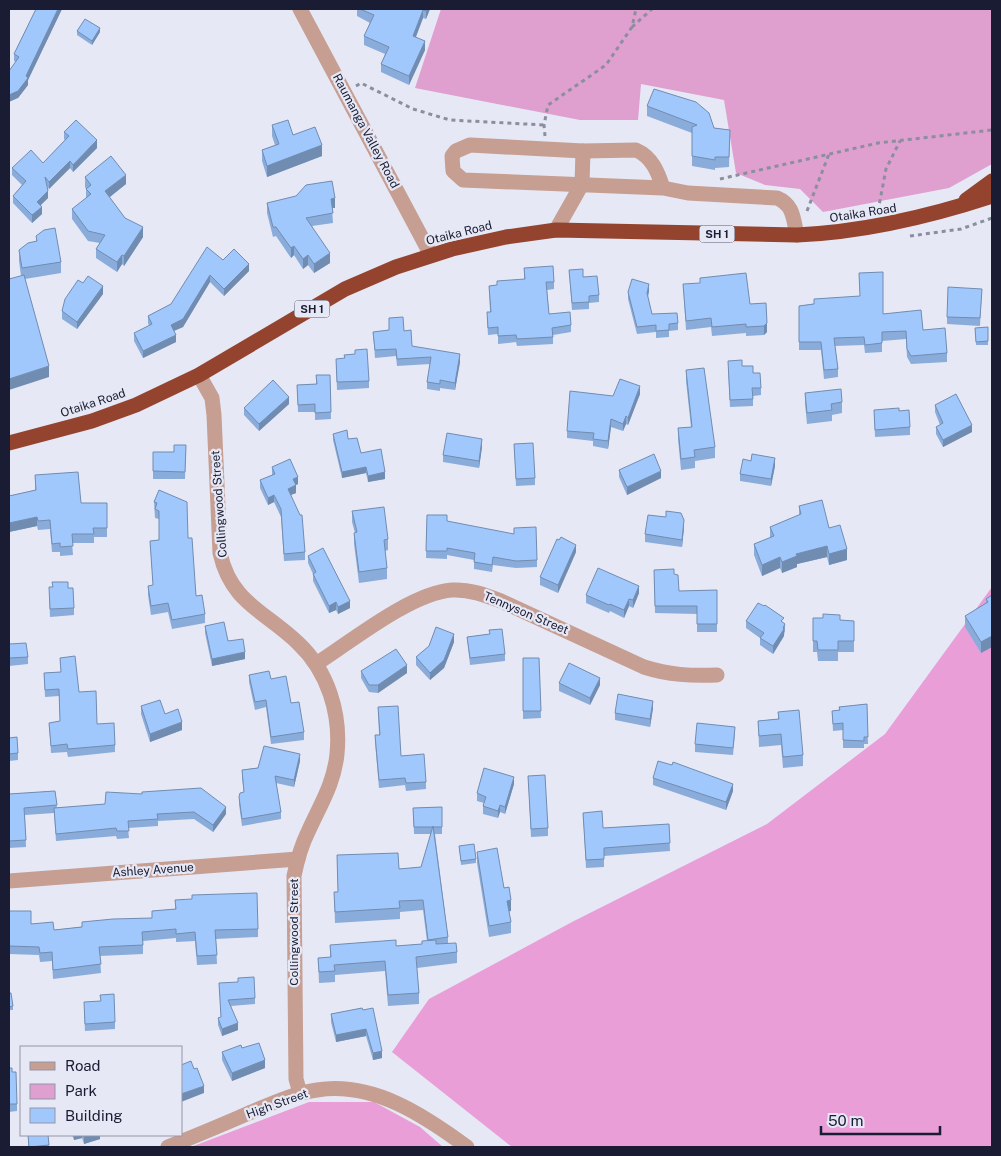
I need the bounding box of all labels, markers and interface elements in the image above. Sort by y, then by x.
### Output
street label: Raumanga Valley Road [330,71,402,191]
street label: Otaika Road [829,201,897,225]
street label: Otaika Road [425,218,493,248]
road number: SH 1 [700,225,734,242]
road number: SH 1 [294,300,330,318]
street label: Otaika Road [59,386,127,420]
street label: Collingwood Street [208,450,230,558]
street label: Tennyson Street [481,589,571,637]
street label: Ashley Avenue [112,860,195,880]
street label: Collingwood Street [287,878,301,986]
legend [20,1046,182,1136]
text: Road [65,1057,101,1074]
text: Park [65,1082,97,1099]
street label: High Street [244,1086,310,1122]
scale bar [821,1104,940,1136]
text: Building [65,1107,123,1124]
text: 50 m [828,1112,863,1129]

